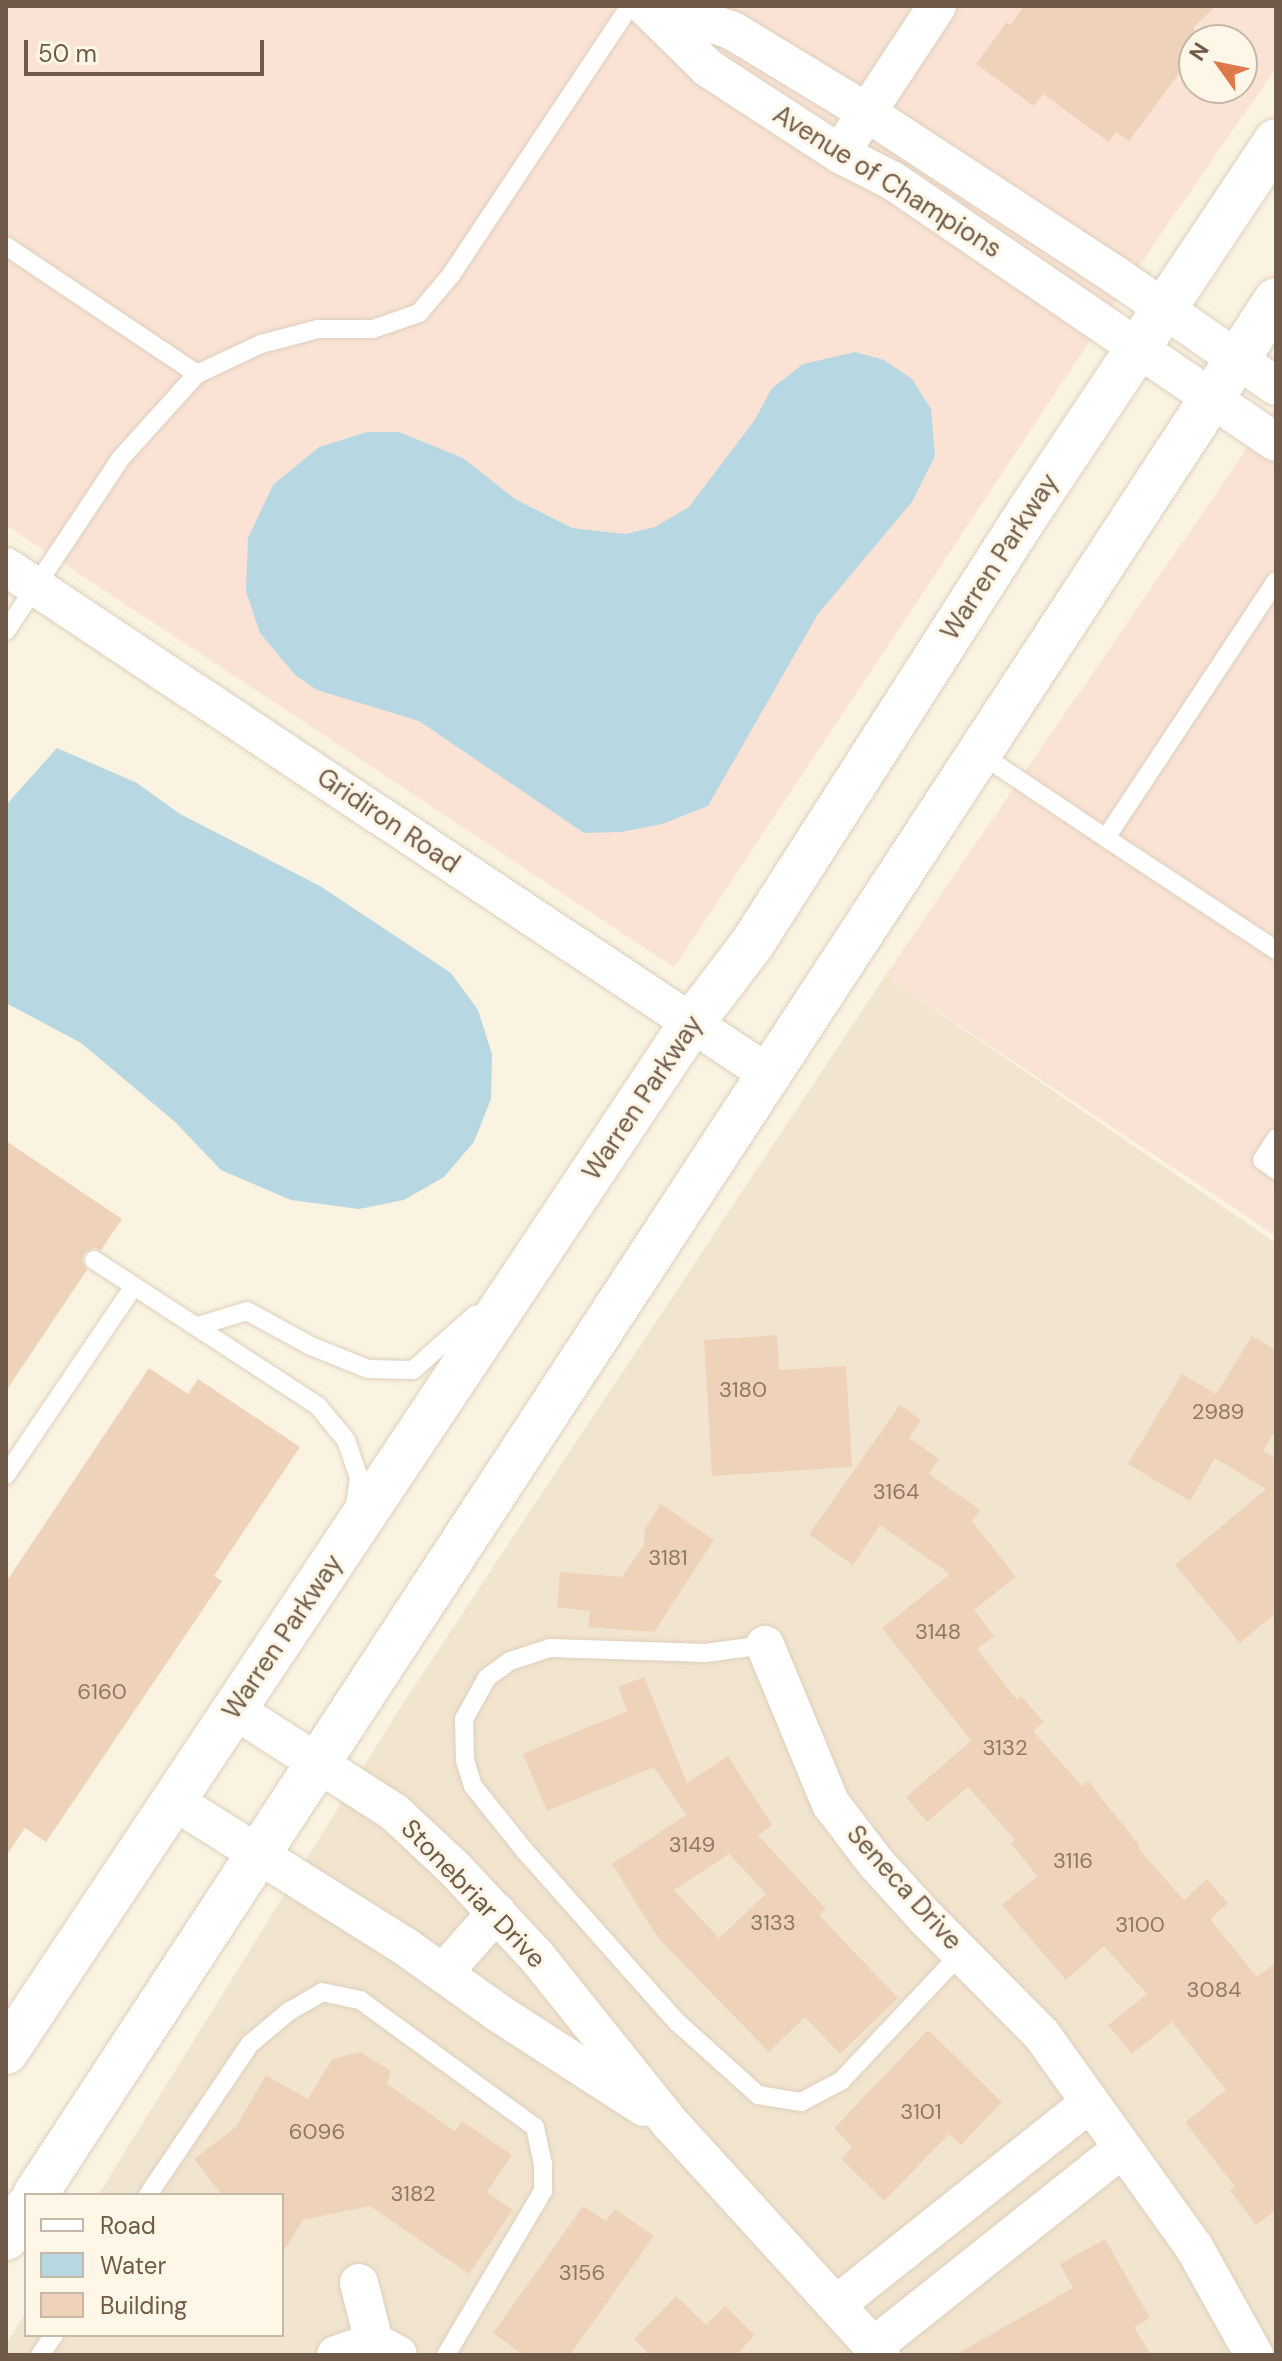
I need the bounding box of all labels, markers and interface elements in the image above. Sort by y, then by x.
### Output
scale bar [28,24,268,74]
north arrow [1178,24,1258,104]
text: N [1183,37,1216,66]
text: 50 m [38,38,97,69]
street label: Avenue of Champions [767,99,1007,265]
street label: Warren Parkway [935,468,1065,646]
street label: Gridiron Road [311,762,465,880]
street label: Warren Parkway [576,1010,710,1186]
house number: 3180 [719,1377,767,1403]
house number: 2989 [1192,1399,1244,1425]
house number: 3164 [873,1479,919,1505]
house number: 3181 [648,1545,688,1571]
street label: Warren Parkway [216,1549,350,1725]
house number: 3148 [915,1619,961,1645]
house number: 6160 [77,1679,127,1705]
house number: 3132 [982,1735,1028,1761]
street label: Stonebriar Drive [394,1813,552,1975]
street label: Seneca Drive [840,1819,968,1957]
house number: 3149 [669,1832,715,1858]
house number: 3116 [1053,1848,1093,1874]
house number: 3133 [750,1910,796,1936]
house number: 3100 [1115,1912,1165,1938]
house number: 3084 [1187,1977,1241,2003]
house number: 3101 [900,2099,942,2125]
house number: 6096 [289,2119,345,2145]
house number: 3182 [390,2181,436,2207]
legend [24,2193,284,2337]
text: Road [100,2210,156,2241]
text: Water [100,2250,166,2281]
house number: 3156 [559,2260,605,2286]
text: Building [100,2290,187,2321]

